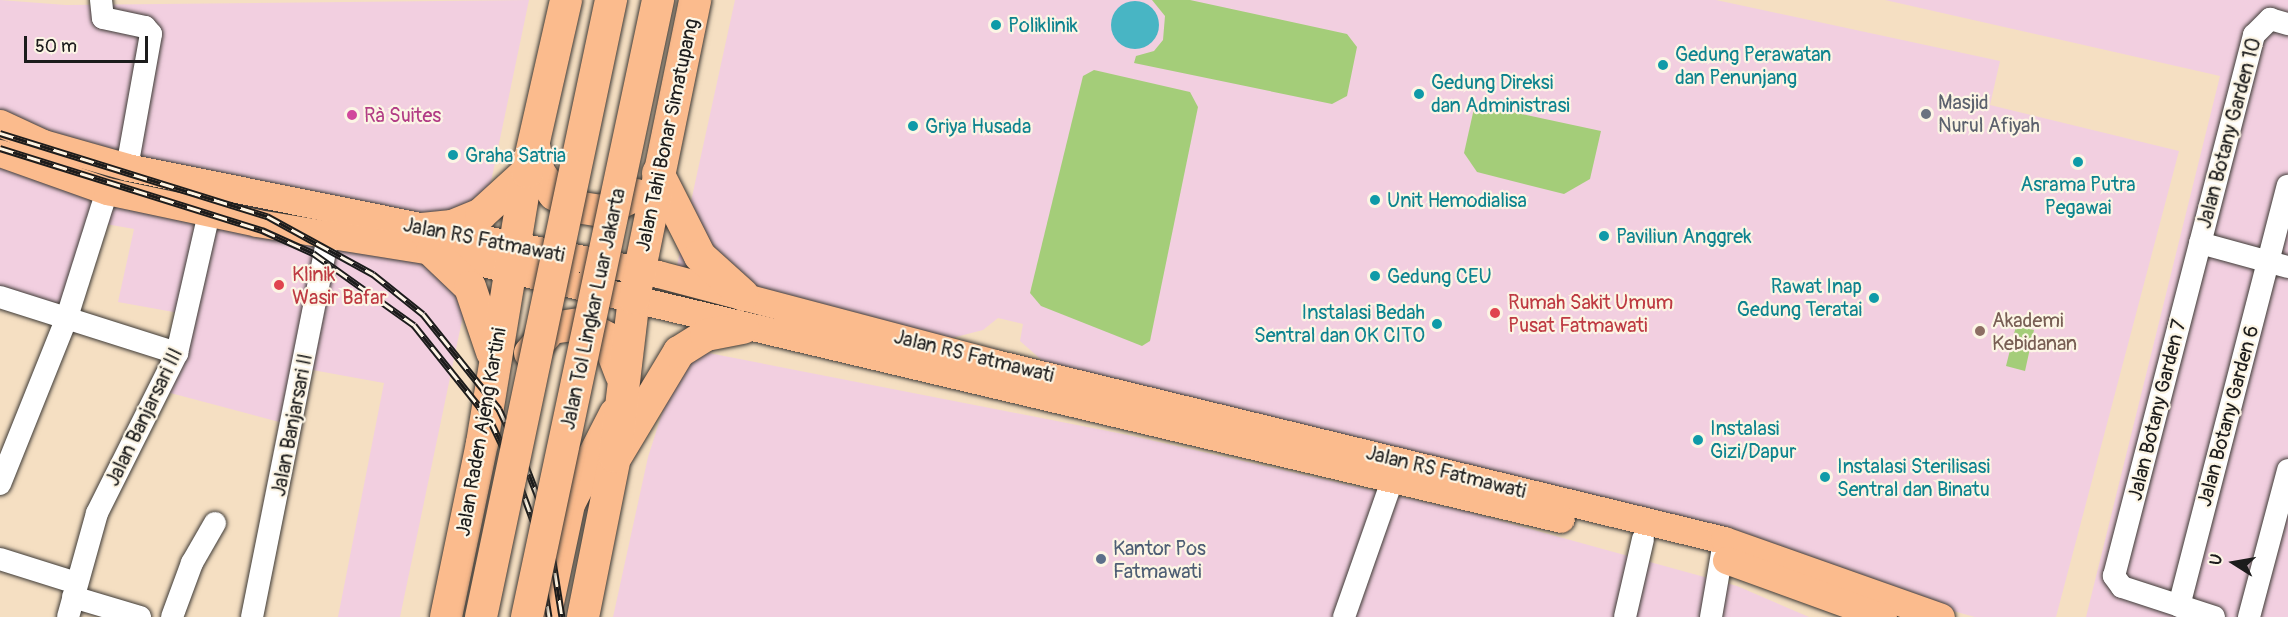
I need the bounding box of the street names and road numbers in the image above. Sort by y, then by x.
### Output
street label: Jalan Tahi Bonar Simatupang [631,16,703,254]
street label: Jalan Botany Garden 10 [2192,35,2266,231]
street label: Jalan Tol Lingkar Luar Jakarta [556,186,630,432]
street label: Jalan RS Fatmawati [401,213,567,267]
street label: Jalan Botany Garden 7 [2123,317,2191,503]
street label: Jalan Botany Garden 6 [2192,323,2264,509]
street label: Jalan RS Fatmawati [892,325,1056,387]
street label: Jalan Raden Ajeng Kartini [451,326,511,538]
street label: Jalan Banjarsari III [100,344,188,490]
street label: Jalan Banjarsari II [266,352,318,498]
street label: Jalan RS Fatmawati [1364,441,1528,503]

